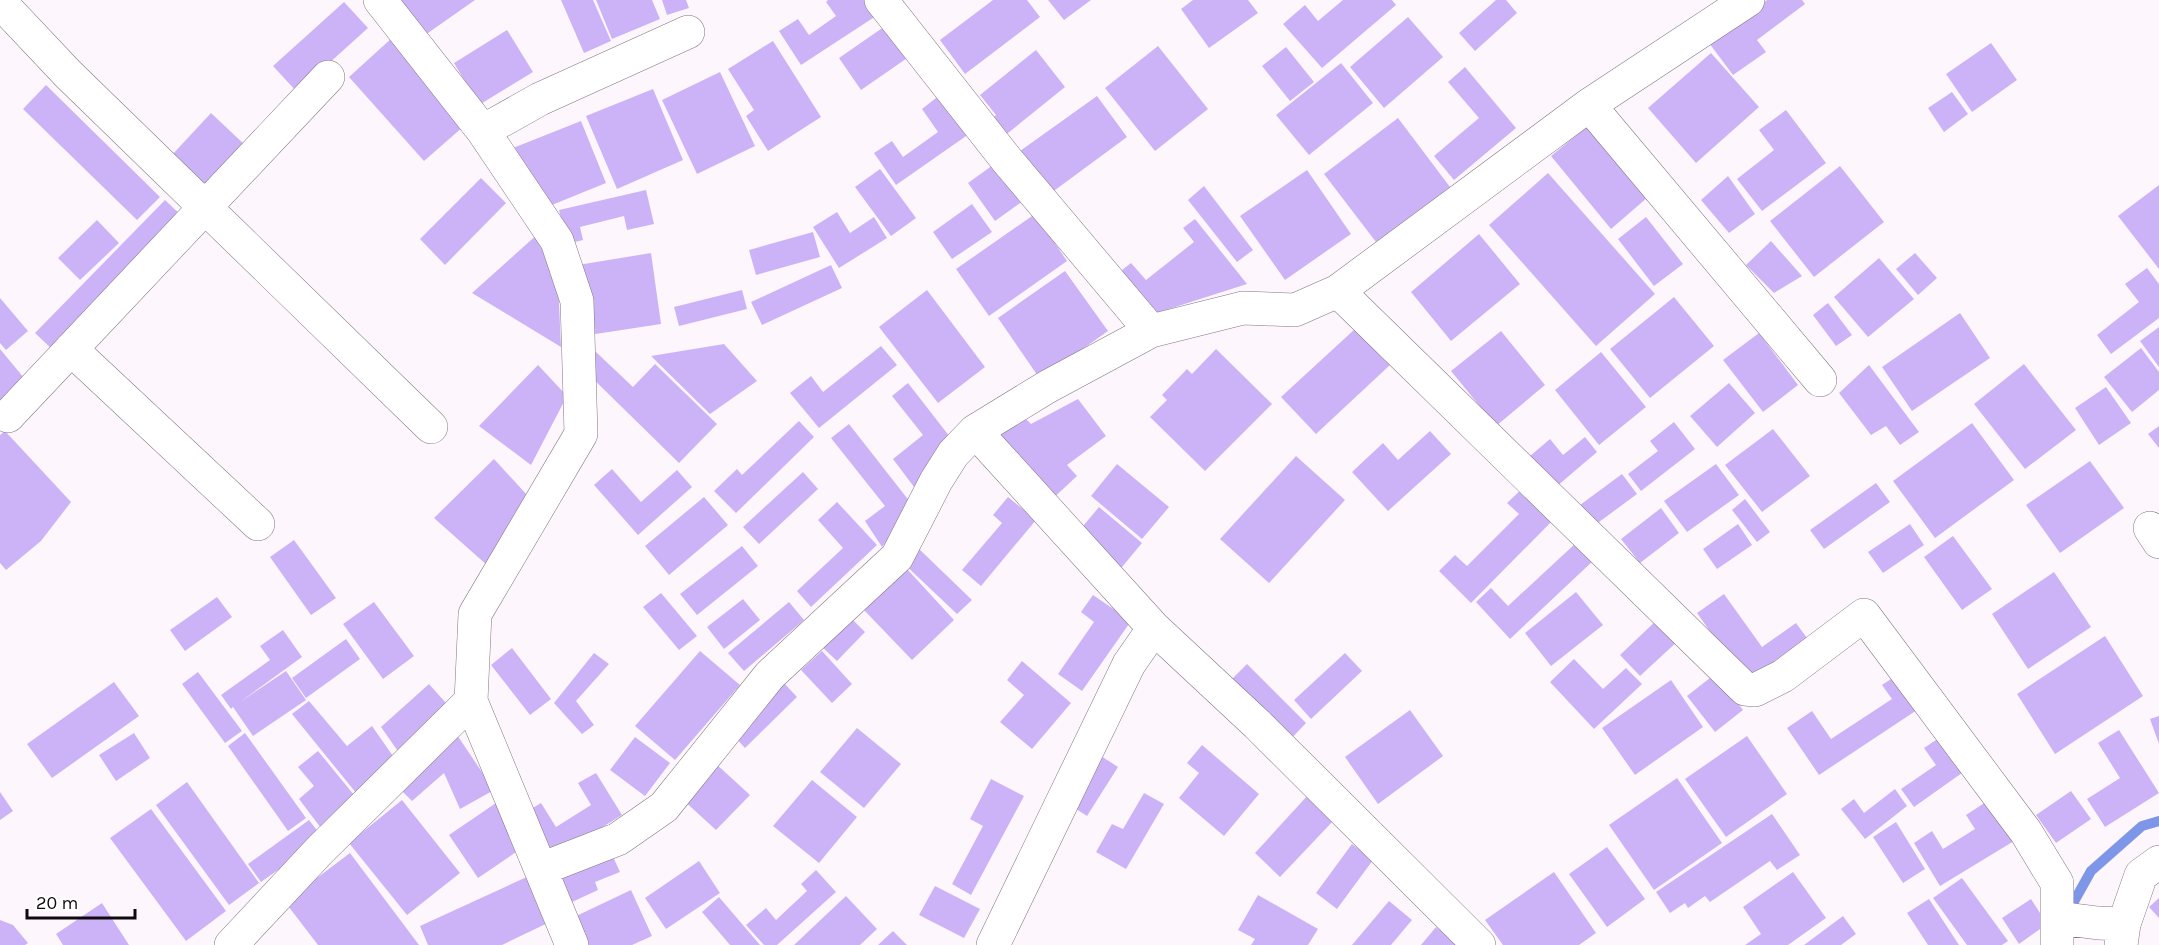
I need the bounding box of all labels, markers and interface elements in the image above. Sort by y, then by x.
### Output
scale bar [27,882,135,920]
text: 20 m [36,892,78,914]

